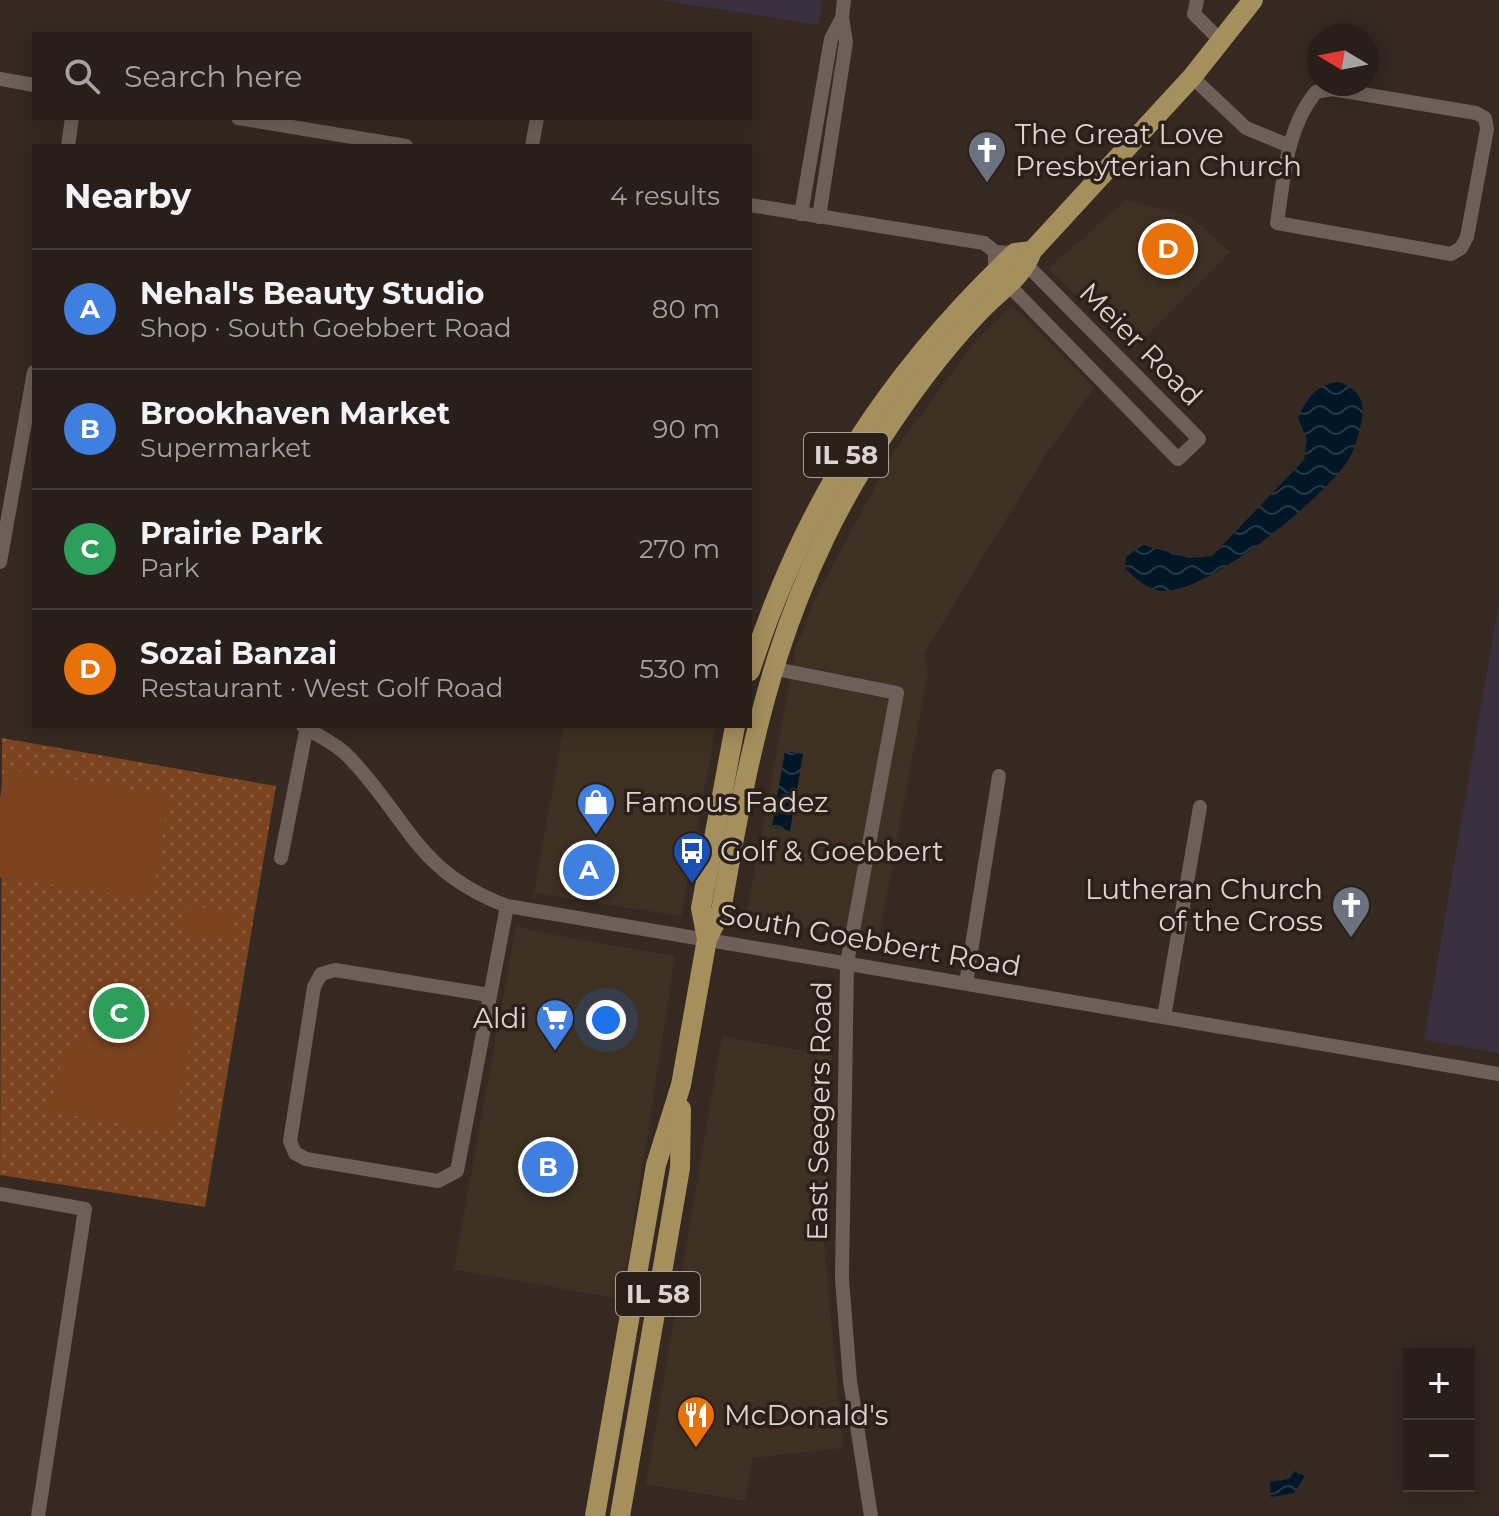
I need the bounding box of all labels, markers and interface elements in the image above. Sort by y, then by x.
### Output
north arrow [1307,24,1379,96]
search box [32,32,752,120]
icon: search [60,54,104,98]
text: Search here [124,58,302,95]
place label: The Great Love Presbyterian Church [1015,117,1302,183]
church icon: The Great Love Presbyterian Church [966,129,1008,184]
text: Nearby [64,175,191,217]
text: 4 results [610,180,720,212]
pin: D [1142,219,1194,279]
text: Nehal's Beauty Studio [140,275,484,312]
street label: Meier Road [1072,275,1210,413]
text: A [80,293,100,325]
text: 80 m [652,293,720,325]
text: Shop · South Goebbert Road [140,312,512,344]
text: Brookhaven Market [140,395,450,432]
text: B [80,413,100,445]
text: 90 m [653,413,720,445]
text: Supermarket [140,432,311,464]
road number: IL 58 [804,433,888,477]
text: Prairie Park [140,515,323,552]
text: C [81,533,99,565]
text: 270 m [639,533,720,565]
text: Park [140,552,199,584]
text: Sozai Banzai [140,635,337,672]
text: D [79,653,101,685]
text: 530 m [639,653,720,685]
text: Restaurant · West Golf Road [140,672,503,704]
shop icon: Famous Fadez [575,781,617,836]
place label: Famous Fadez [624,785,828,819]
bus stop icon: Golf & Goebbert [671,830,713,885]
place label: Golf & Goebbert [720,834,944,868]
pin: A [563,840,615,900]
place label: Lutheran Church of the Cross [1085,872,1323,938]
church icon: Lutheran Church of the Cross [1330,884,1372,939]
street label: South Goebbert Road [716,897,1024,983]
street label: East Seegers Road [800,981,838,1241]
pin: C [93,983,145,1043]
supermarket icon: Aldi [534,997,576,1052]
your location [586,1000,626,1040]
place label: Aldi [473,1001,527,1035]
pin: B [522,1137,574,1197]
road number: IL 58 [616,1272,700,1316]
map controls [1403,1348,1475,1492]
button: + [1403,1348,1475,1420]
restaurant icon: McDonald's [675,1394,717,1449]
place label: McDonald's [724,1398,888,1432]
button: − [1403,1420,1475,1492]

